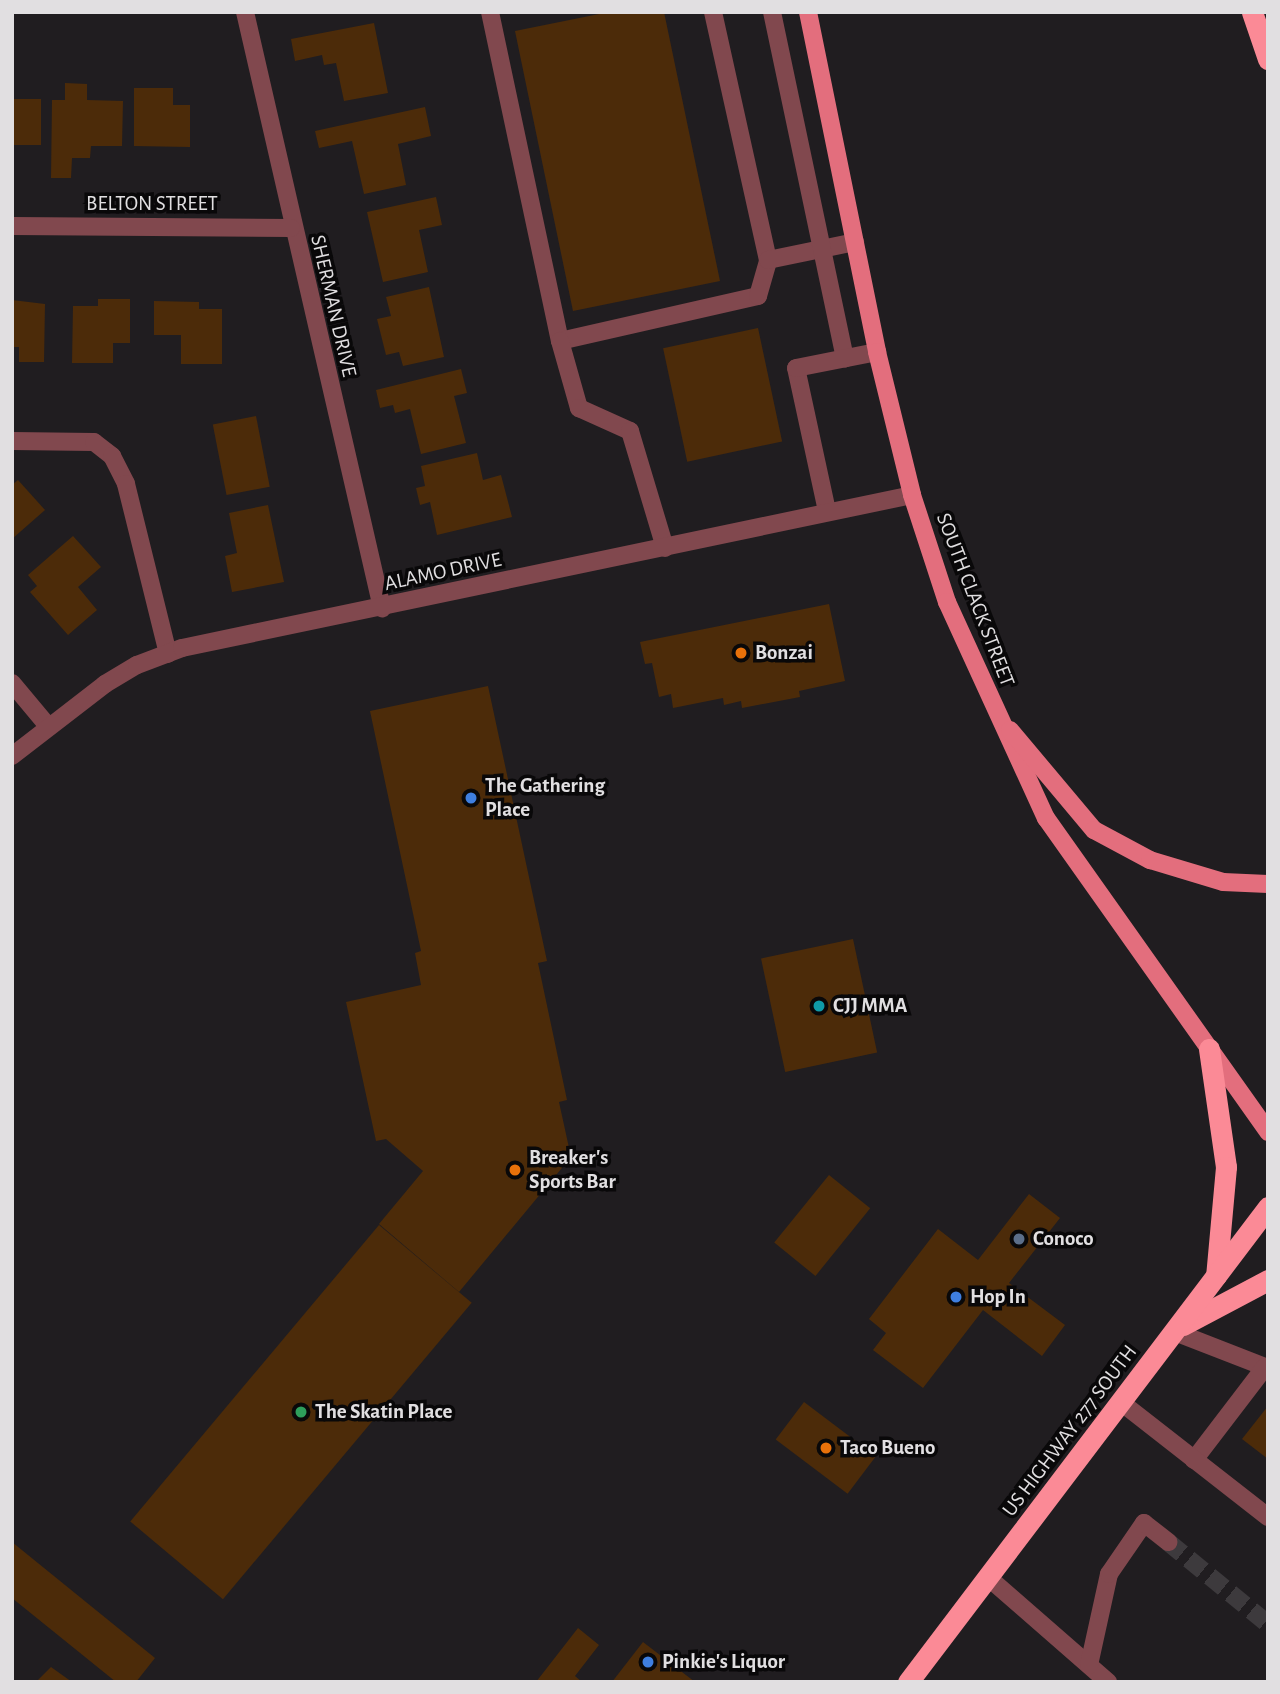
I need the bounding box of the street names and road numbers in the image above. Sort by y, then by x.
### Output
street label: BELTON STREET [86,191,218,217]
street label: SHERMAN DRIVE [304,233,362,379]
street label: SOUTH CLACK STREET [930,510,1020,690]
street label: ALAMO DRIVE [382,547,504,597]
street label: US HIGHWAY 277 SOUTH [997,1340,1143,1522]

